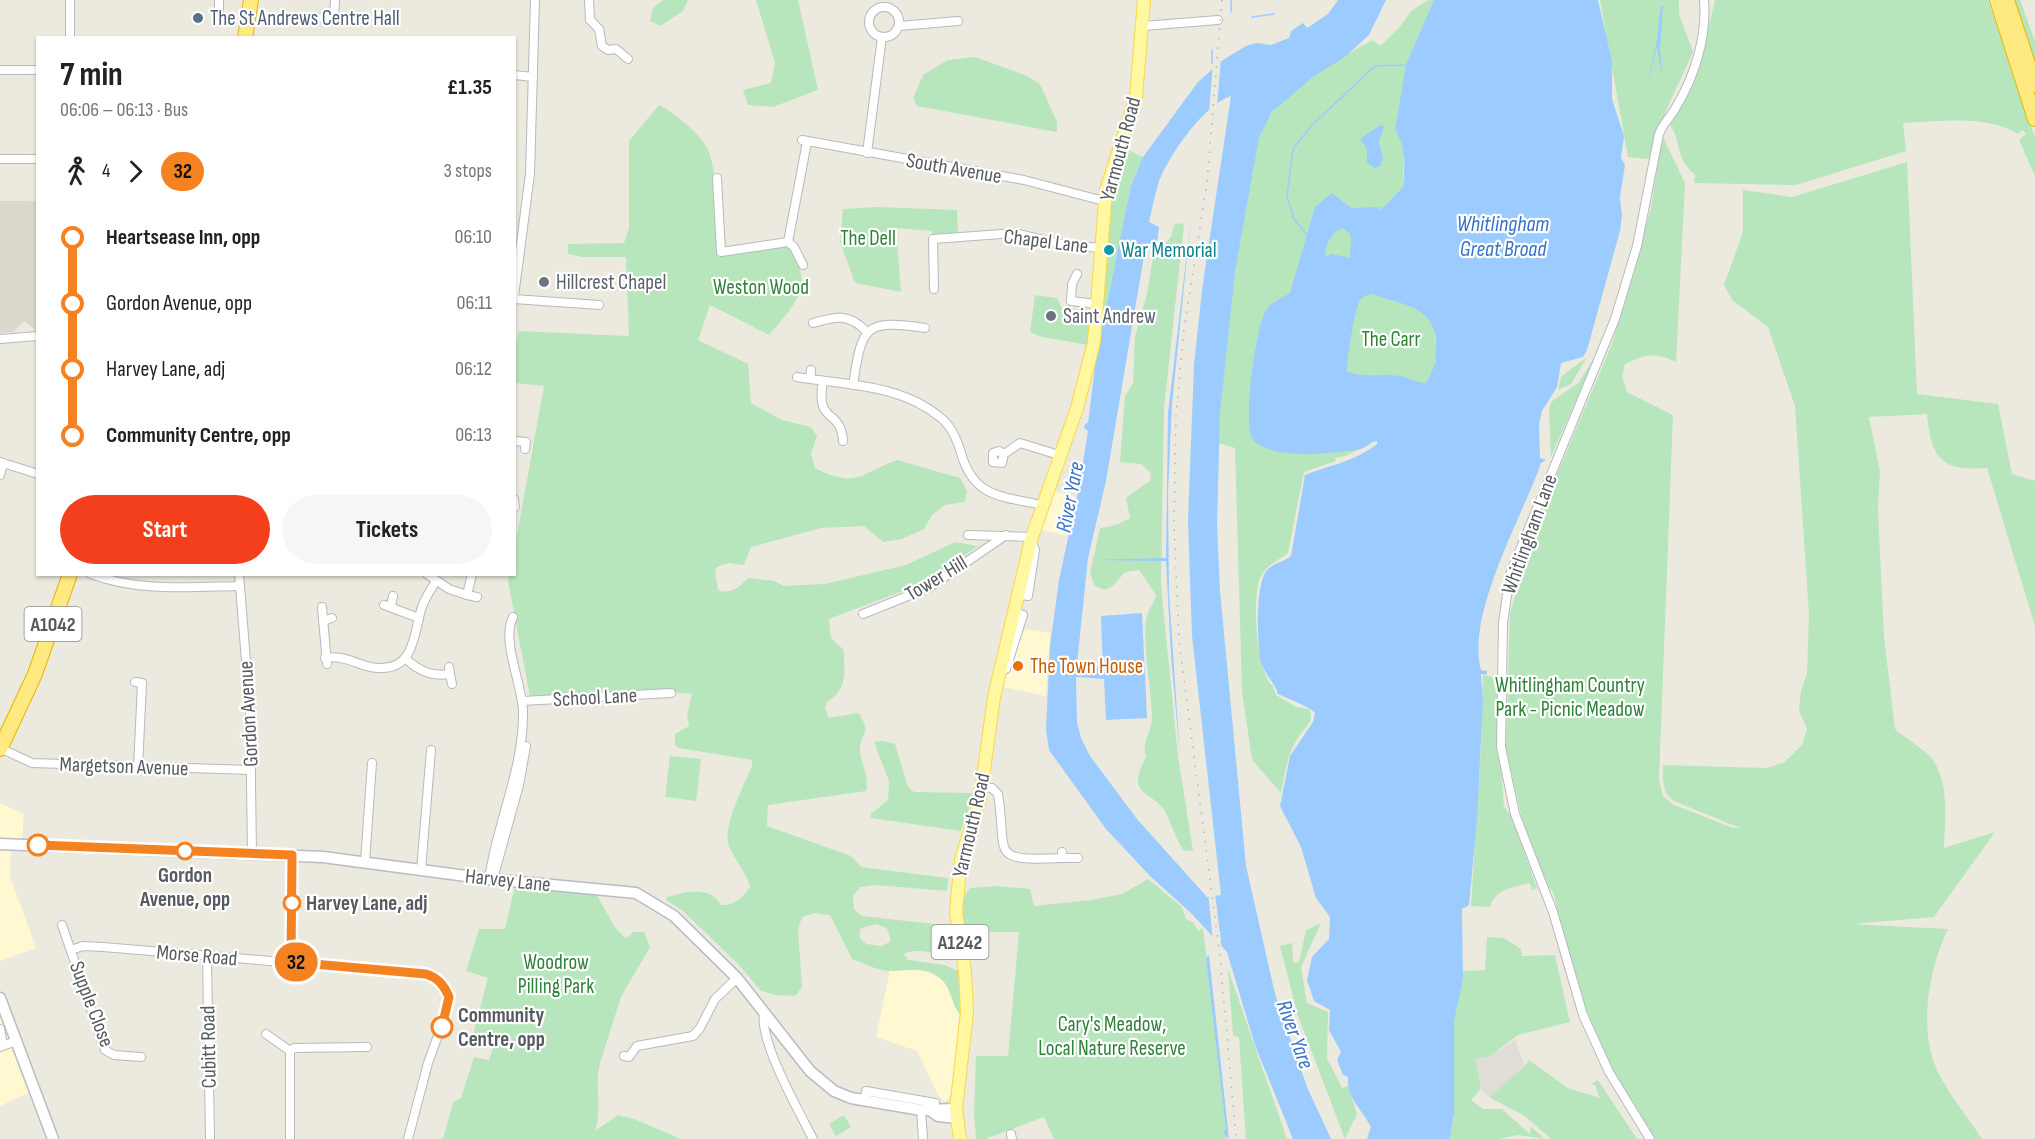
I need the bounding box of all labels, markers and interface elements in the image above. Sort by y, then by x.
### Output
place label: The St Andrews Centre Hall [210,6,400,31]
marker: The St Andrews Centre Hall [191,11,205,25]
text: 7 min [60,55,123,95]
text: £1.35 [447,74,492,101]
street label: Yarmouth Road [1095,94,1146,204]
text: 06:06 – 06:13 · Bus [60,98,188,122]
street label: South Avenue [904,148,1004,189]
icon: walk [60,155,93,188]
icon: forward [119,155,152,188]
text: 4 [102,159,110,183]
text: 32 [173,159,192,184]
text: 3 stops [444,159,492,183]
water label: Whitlingham Great Broad [1457,211,1549,263]
text: Heartsease Inn, opp [106,224,260,251]
street label: Chapel Lane [1002,224,1090,259]
text: 06:10 [455,225,492,249]
park label: The Dell [840,226,896,251]
place label: War Memorial [1121,238,1217,263]
marker: War Memorial [1102,243,1116,257]
place label: Hillcrest Chapel [556,270,666,295]
marker: Hillcrest Chapel [537,275,551,289]
park label: Weston Wood [713,275,809,300]
text: Gordon Avenue, opp [106,290,252,317]
text: 06:11 [457,291,492,315]
place label: Saint Andrew [1063,304,1156,329]
marker: Saint Andrew [1044,309,1058,323]
park label: The Carr [1361,327,1421,352]
text: Harvey Lane, adj [106,356,225,383]
text: 06:12 [455,357,492,381]
text: Community Centre, opp [106,422,291,449]
text: 06:13 [455,423,492,447]
water label: River Yare [1050,459,1091,535]
street label: Whitlingham Lane [1496,471,1563,598]
button: Start [60,495,270,564]
button: Tickets [282,495,492,564]
street label: Tower Hill [901,550,972,607]
road number: A1042 [25,607,82,641]
place label: The Town House [1030,654,1143,679]
marker: The Town House [1011,659,1025,673]
street label: Gordon Avenue [233,660,264,768]
park label: Whitlingham Country Park - Picnic Meadow [1495,673,1645,722]
street label: School Lane [552,683,638,712]
street label: Margetson Avenue [59,752,189,781]
street label: Yarmouth Road [947,770,996,880]
unlabelled marker [27,834,49,856]
marker: Gordon Avenue, opp [176,842,194,860]
place label: Gordon Avenue, opp [139,863,230,912]
street label: Harvey Lane [464,864,552,897]
place label: Harvey Lane, adj [306,891,427,916]
marker: Harvey Lane, adj [283,894,301,912]
road number: A1242 [932,925,988,959]
street label: Morse Road [155,940,239,971]
line badge: 32 [269,942,323,982]
text: 32 [287,950,305,975]
park label: Woodrow Pilling Park [518,950,594,999]
street label: Supple Close [64,958,119,1051]
water label: River Yare [1270,996,1320,1073]
place label: Community Centre, opp [458,1003,545,1052]
street label: Cubitt Road [195,1005,222,1089]
park label: Cary's Meadow, Local Nature Reserve [1038,1012,1186,1061]
marker: Community Centre, opp [431,1016,453,1038]

